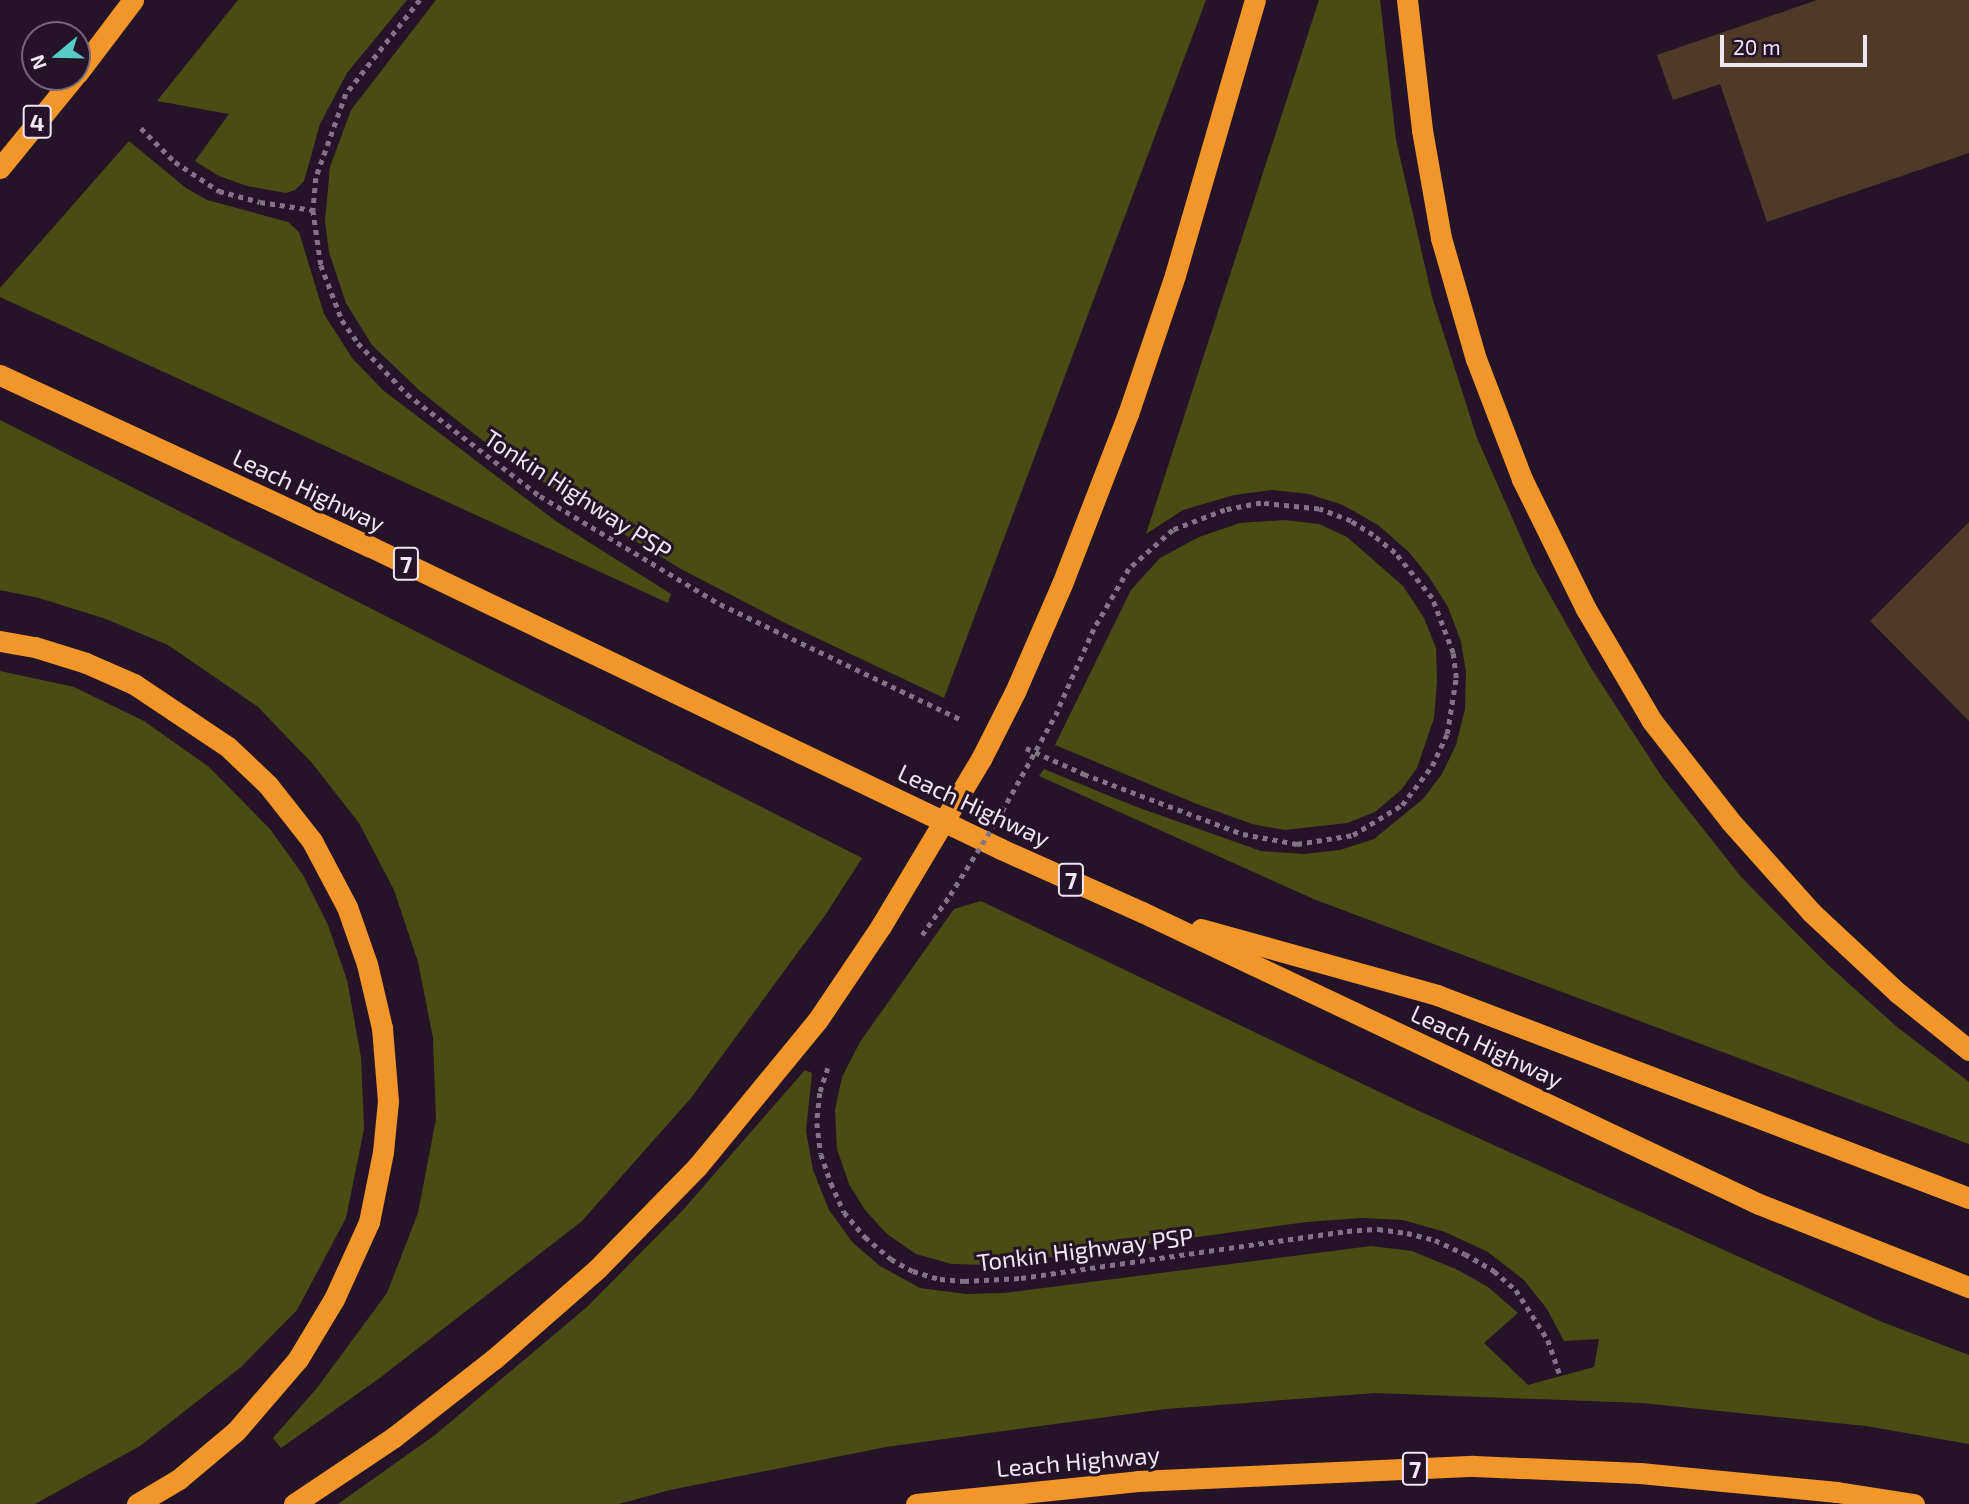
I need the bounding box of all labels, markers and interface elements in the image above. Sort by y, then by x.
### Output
north arrow [21,21,91,91]
scale bar [1724,21,1871,65]
text: 20 m [1733,34,1781,59]
text: N [24,52,51,73]
road number: 4 [21,102,53,141]
street label: Tonkin Highway PSP [479,422,677,566]
street label: Leach Highway [228,442,390,538]
road number: 7 [392,544,420,584]
street label: Leach Highway [893,757,1055,853]
road number: 7 [1057,860,1085,900]
street label: Leach Highway [1406,998,1568,1094]
street label: Tonkin Highway PSP [975,1221,1195,1277]
street label: Leach Highway [995,1439,1161,1483]
road number: 7 [1401,1450,1429,1488]

